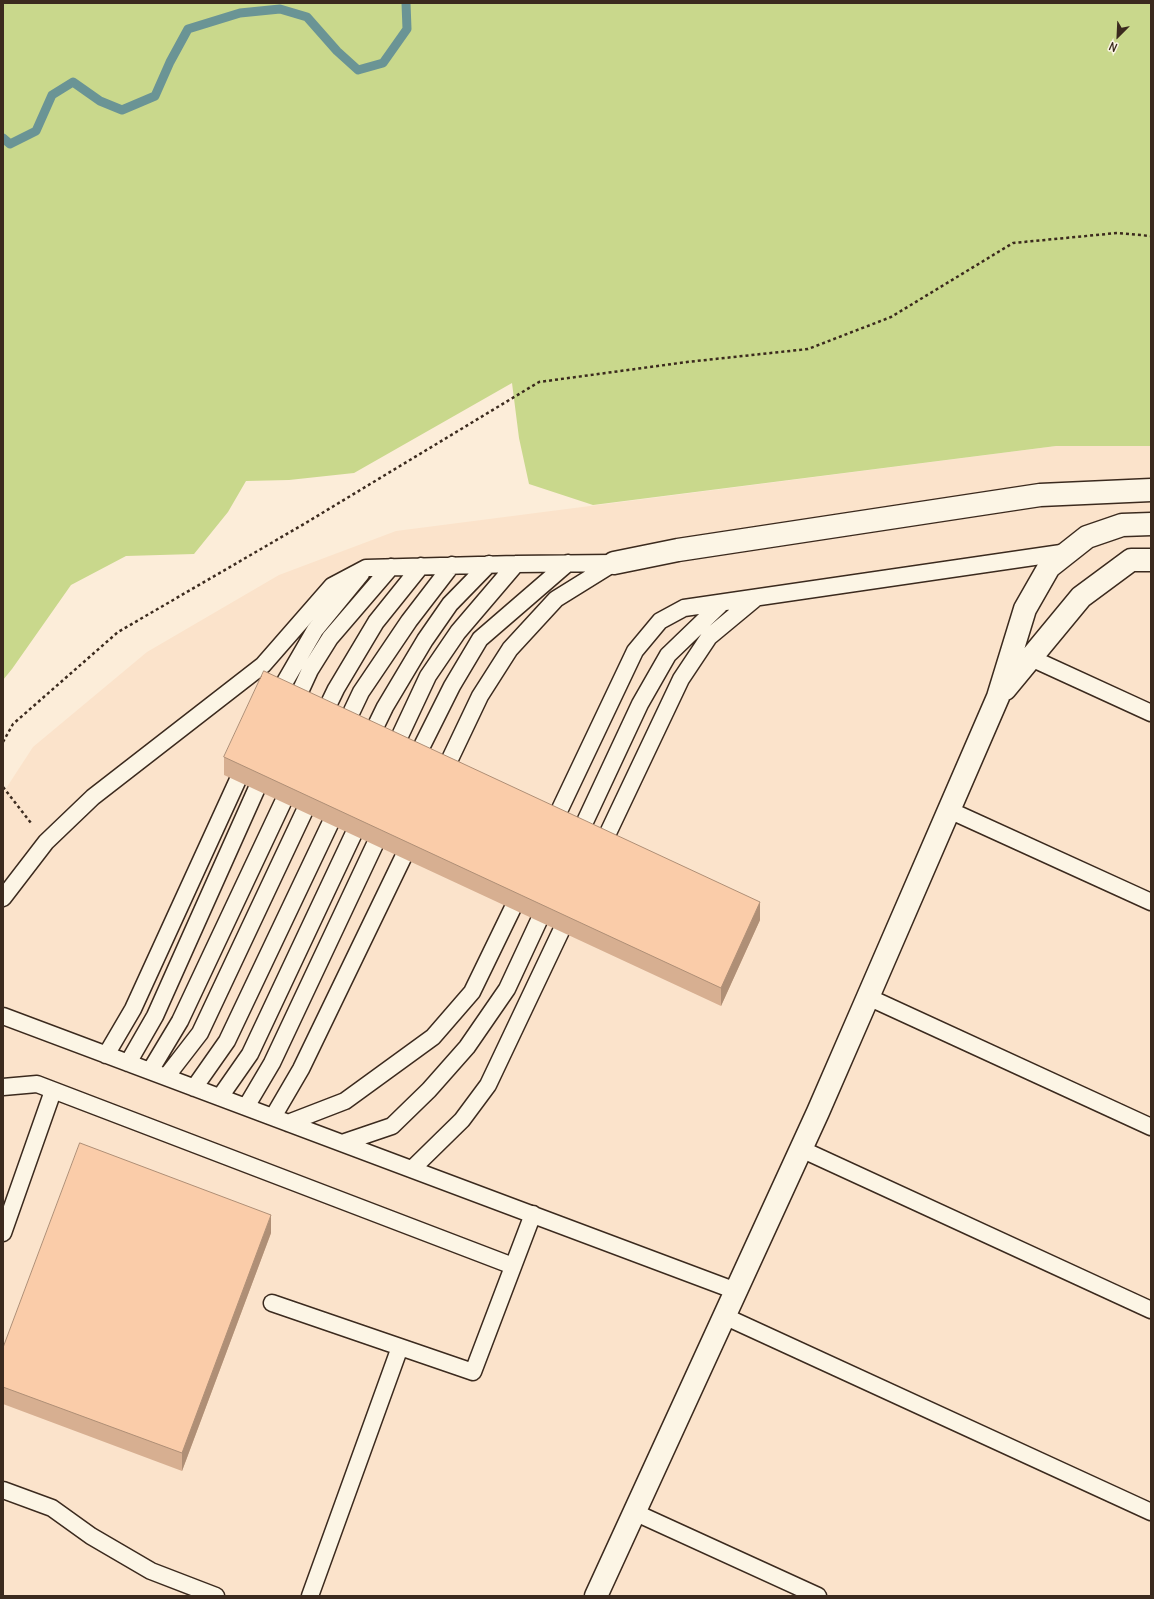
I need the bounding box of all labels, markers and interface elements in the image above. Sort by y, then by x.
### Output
north arrow [1098,16,1138,56]
text: N [1107,39,1119,55]

